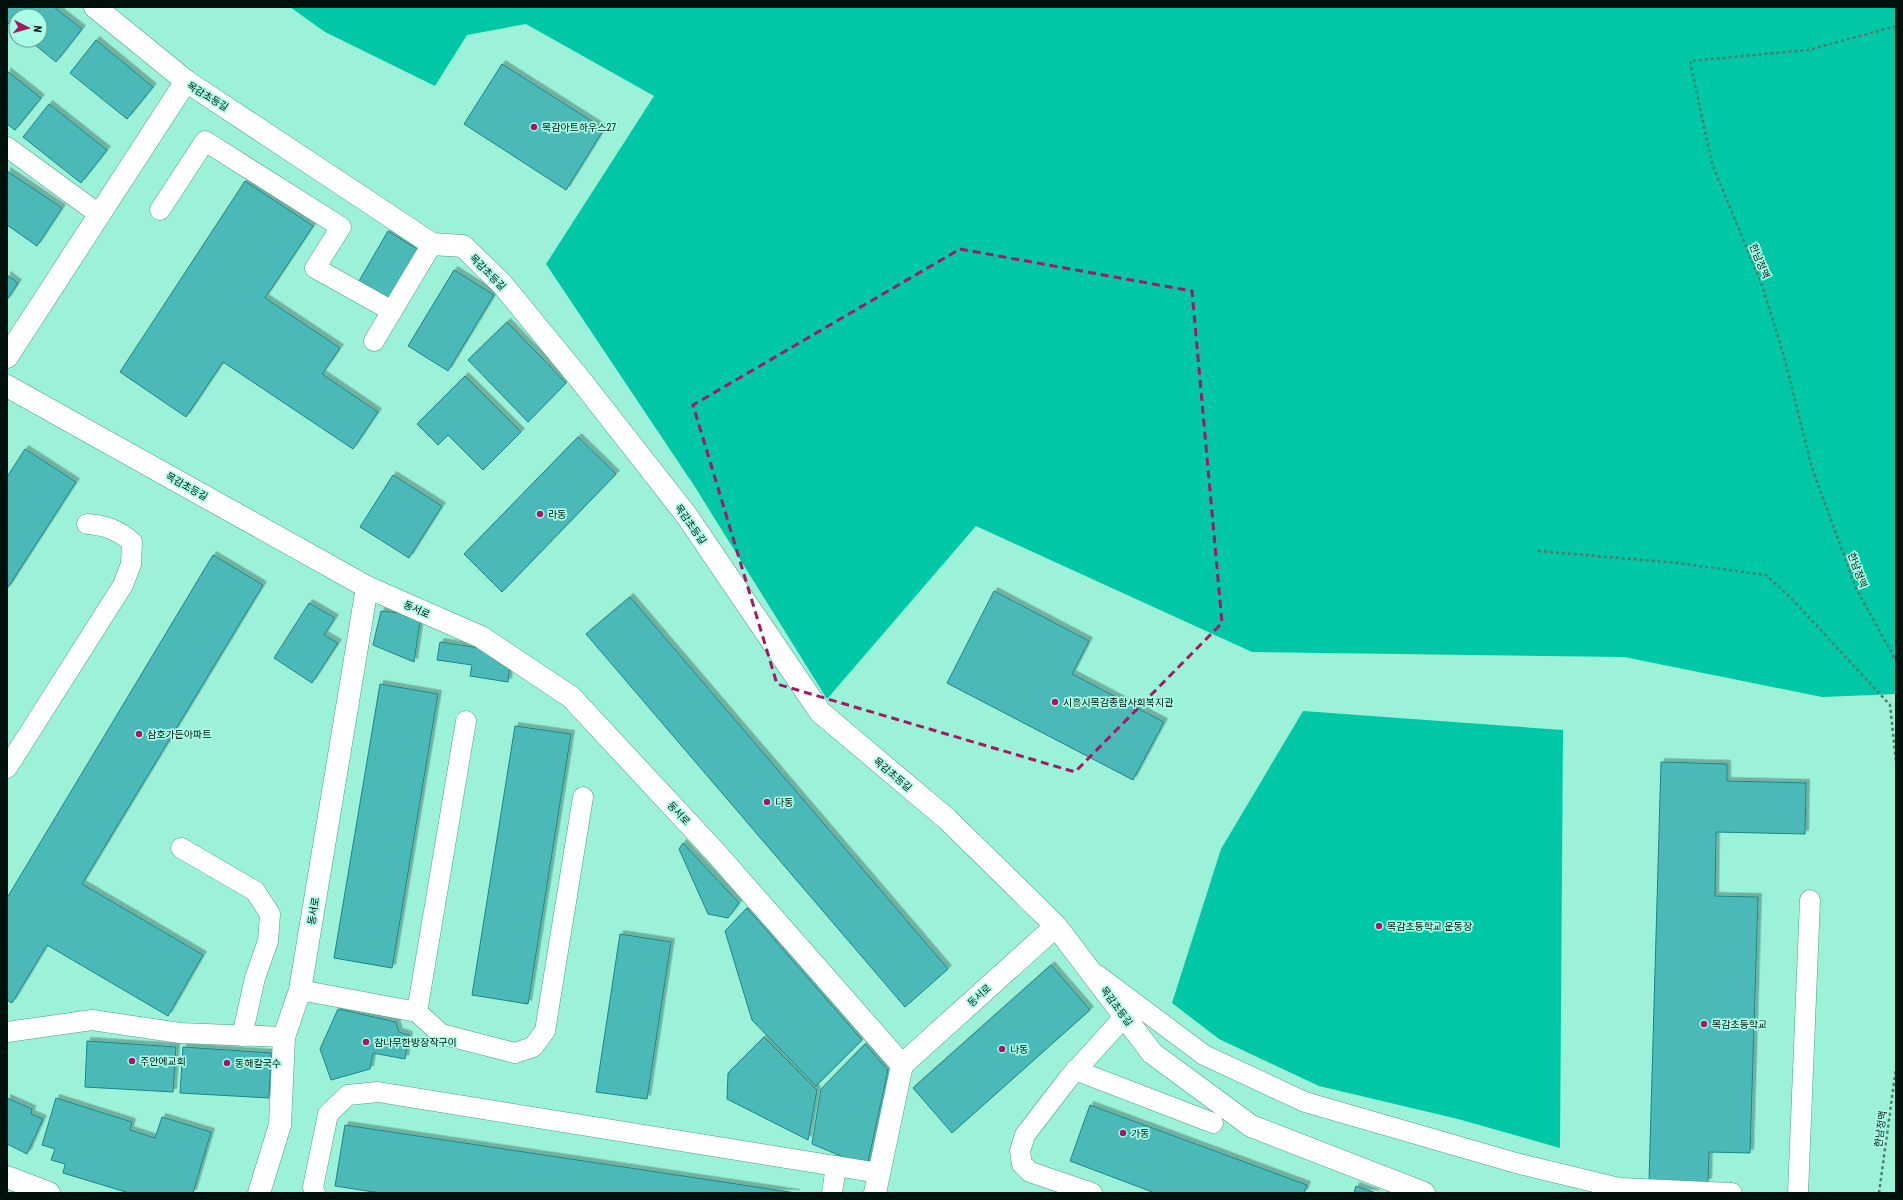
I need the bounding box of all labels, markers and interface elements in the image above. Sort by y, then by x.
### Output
north arrow [8,8,48,48]
text: N [31,25,44,33]
street label: 목감초등길 [185,80,230,113]
marker: 목감아트하우스27 [529,122,539,132]
place label: 목감아트하우스27 [542,122,616,133]
street label: 한남정맥 [1747,242,1772,280]
street label: 목감초등길 [467,252,508,293]
street label: 목감초등길 [164,470,210,502]
street label: 목감초등길 [673,502,708,546]
marker: 라동 [535,509,545,519]
place label: 라동 [548,509,566,520]
street label: 한남정맥 [1846,551,1869,589]
street label: 동서로 [402,599,432,620]
marker: 시흥시목감종합사회복지관 [1050,697,1060,707]
place label: 시흥시목감종합사회복지관 [1063,697,1174,708]
marker: 삼호가든아파트 [134,729,144,739]
place label: 삼호가든아파트 [147,729,211,740]
street label: 목감초등길 [872,755,914,793]
marker: 다동 [762,797,772,807]
place label: 다동 [775,797,793,808]
street label: 동서로 [665,799,692,827]
street label: 동서로 [306,897,321,926]
marker: 목감초등학교 운동장 [1374,921,1384,931]
place label: 목감초등학교 운동장 [1387,921,1472,932]
street label: 동서로 [965,982,993,1009]
street label: 목감초등길 [1098,985,1135,1028]
marker: 목감초등학교 [1699,1019,1709,1029]
place label: 목감초등학교 [1712,1019,1767,1030]
marker: 참나무한방장작구이 [361,1037,371,1047]
place label: 참나무한방장작구이 [374,1037,457,1048]
marker: 나동 [997,1044,1007,1054]
place label: 나동 [1010,1044,1028,1055]
marker: 주안에교회 [127,1056,137,1066]
place label: 주안에교회 [140,1056,186,1067]
marker: 동해칼국수 [222,1058,232,1068]
place label: 동해칼국수 [235,1058,281,1069]
street label: 한남정맥 [1872,1110,1889,1148]
marker: 가동 [1118,1128,1128,1138]
place label: 가동 [1131,1128,1149,1139]

